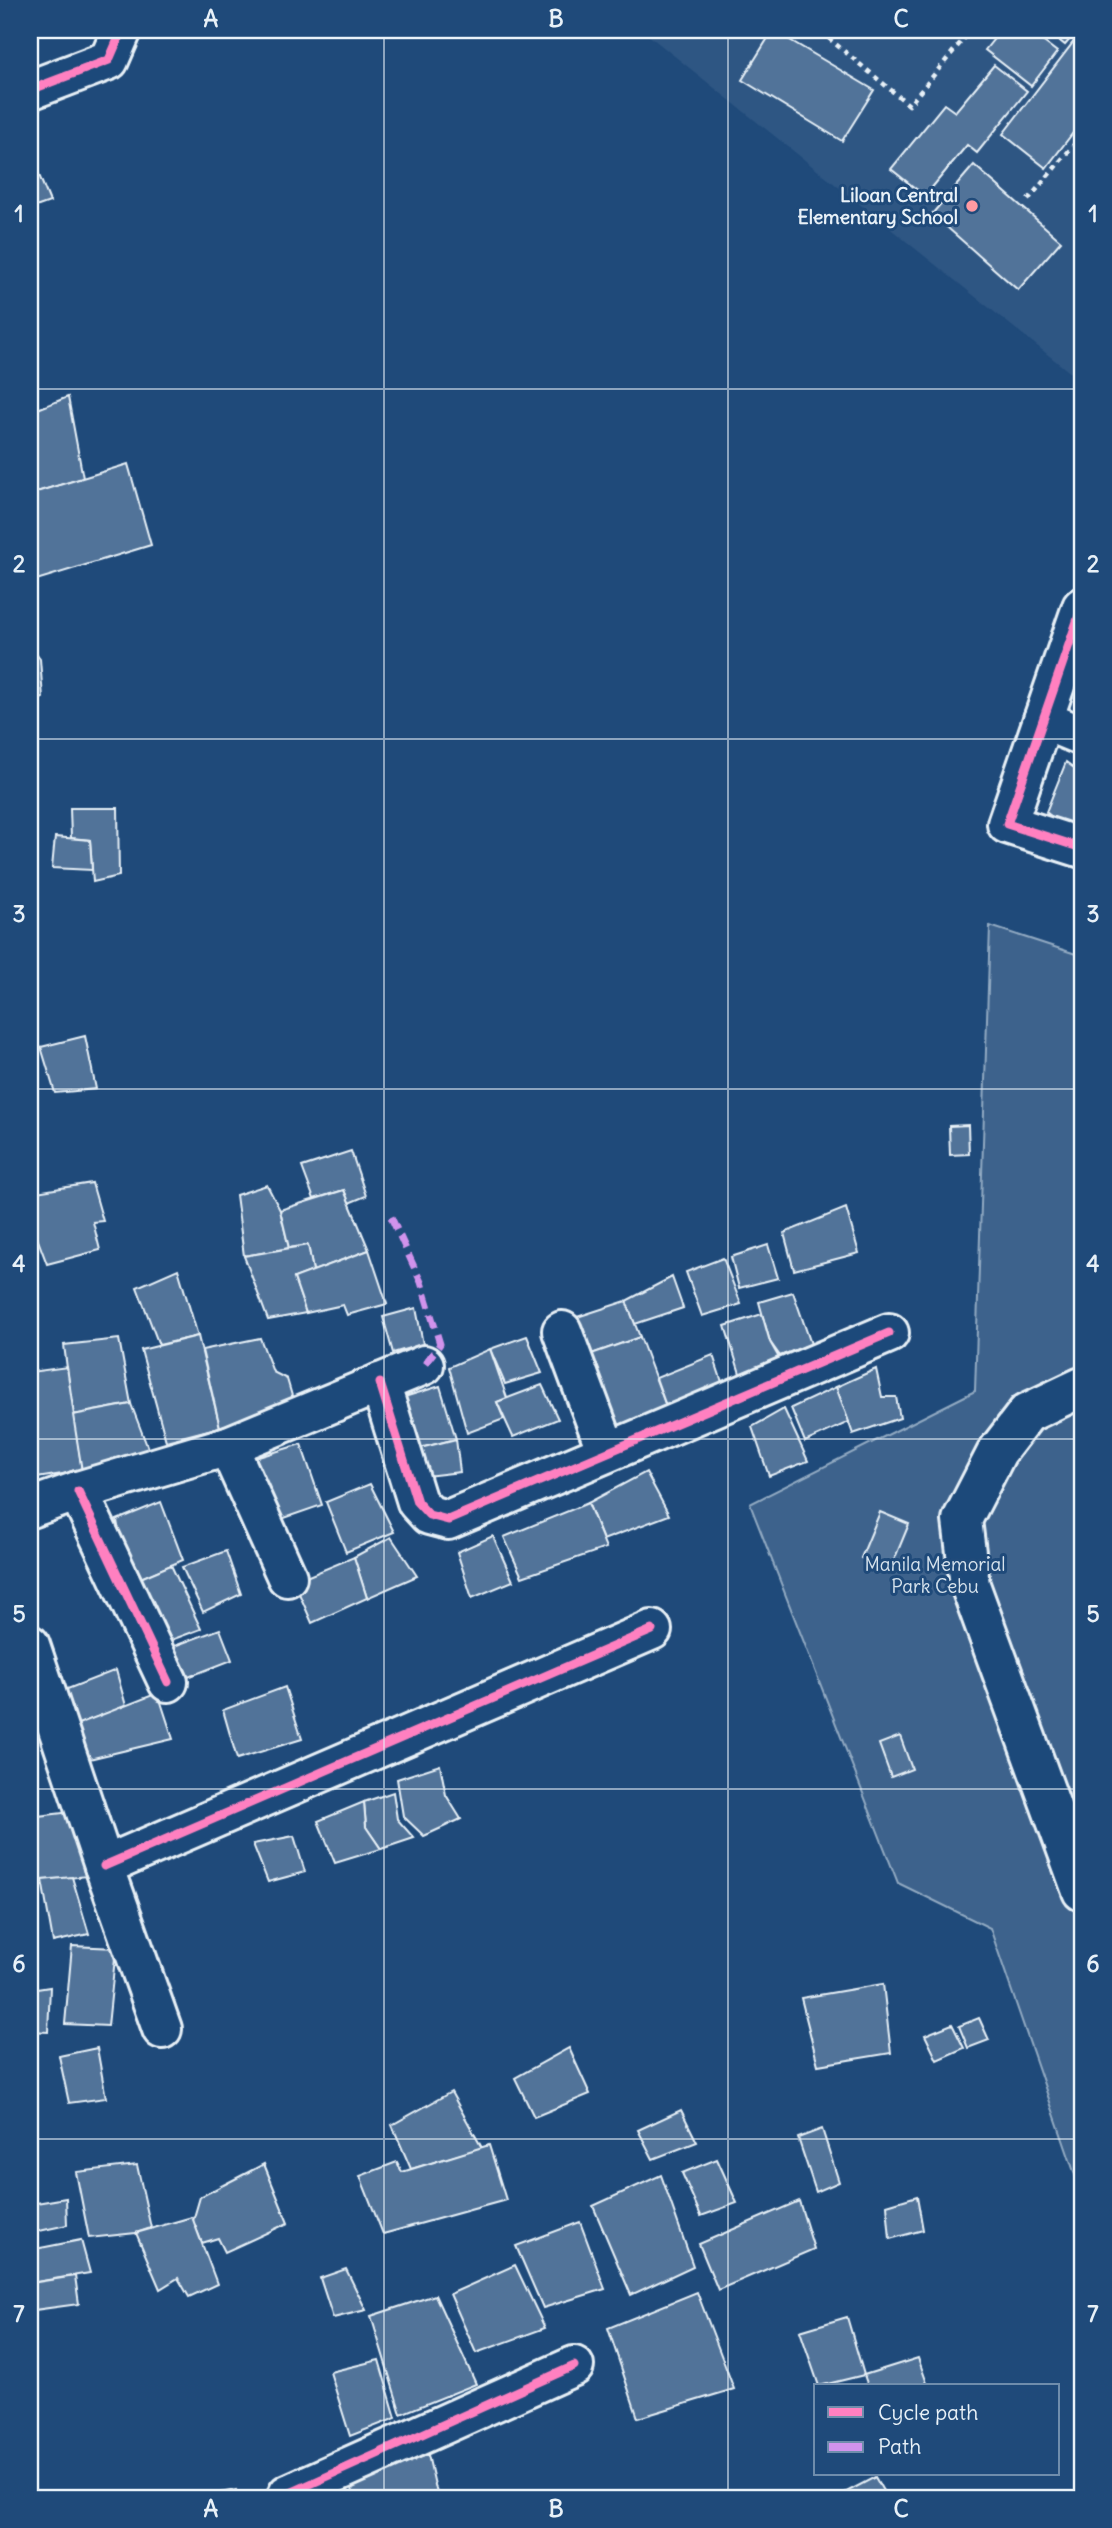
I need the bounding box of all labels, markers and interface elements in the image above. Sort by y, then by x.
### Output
text: A [204,4,219,33]
text: B [548,4,564,33]
text: C [893,4,909,33]
place label: Liloan Central Elementary School [797,183,958,229]
marker: Liloan Central Elementary School [964,198,980,214]
text: 1 [14,199,24,228]
text: 1 [1088,199,1098,228]
text: 2 [13,549,26,578]
text: 2 [1087,549,1100,578]
text: 3 [12,899,26,928]
text: 3 [1086,899,1100,928]
text: 4 [12,1249,26,1278]
text: 4 [1086,1249,1100,1278]
park label: Manila Memorial Park Cebu [865,1552,1005,1598]
text: 5 [12,1599,26,1628]
text: 5 [1086,1599,1100,1628]
text: 6 [12,1949,26,1978]
text: 6 [1086,1949,1100,1978]
text: 7 [13,2299,25,2328]
text: 7 [1087,2299,1099,2328]
legend [814,2384,1060,2476]
text: Cycle path [878,2399,978,2426]
text: Path [878,2433,921,2460]
text: A [204,2494,219,2523]
text: B [548,2494,564,2523]
text: C [893,2494,909,2523]

